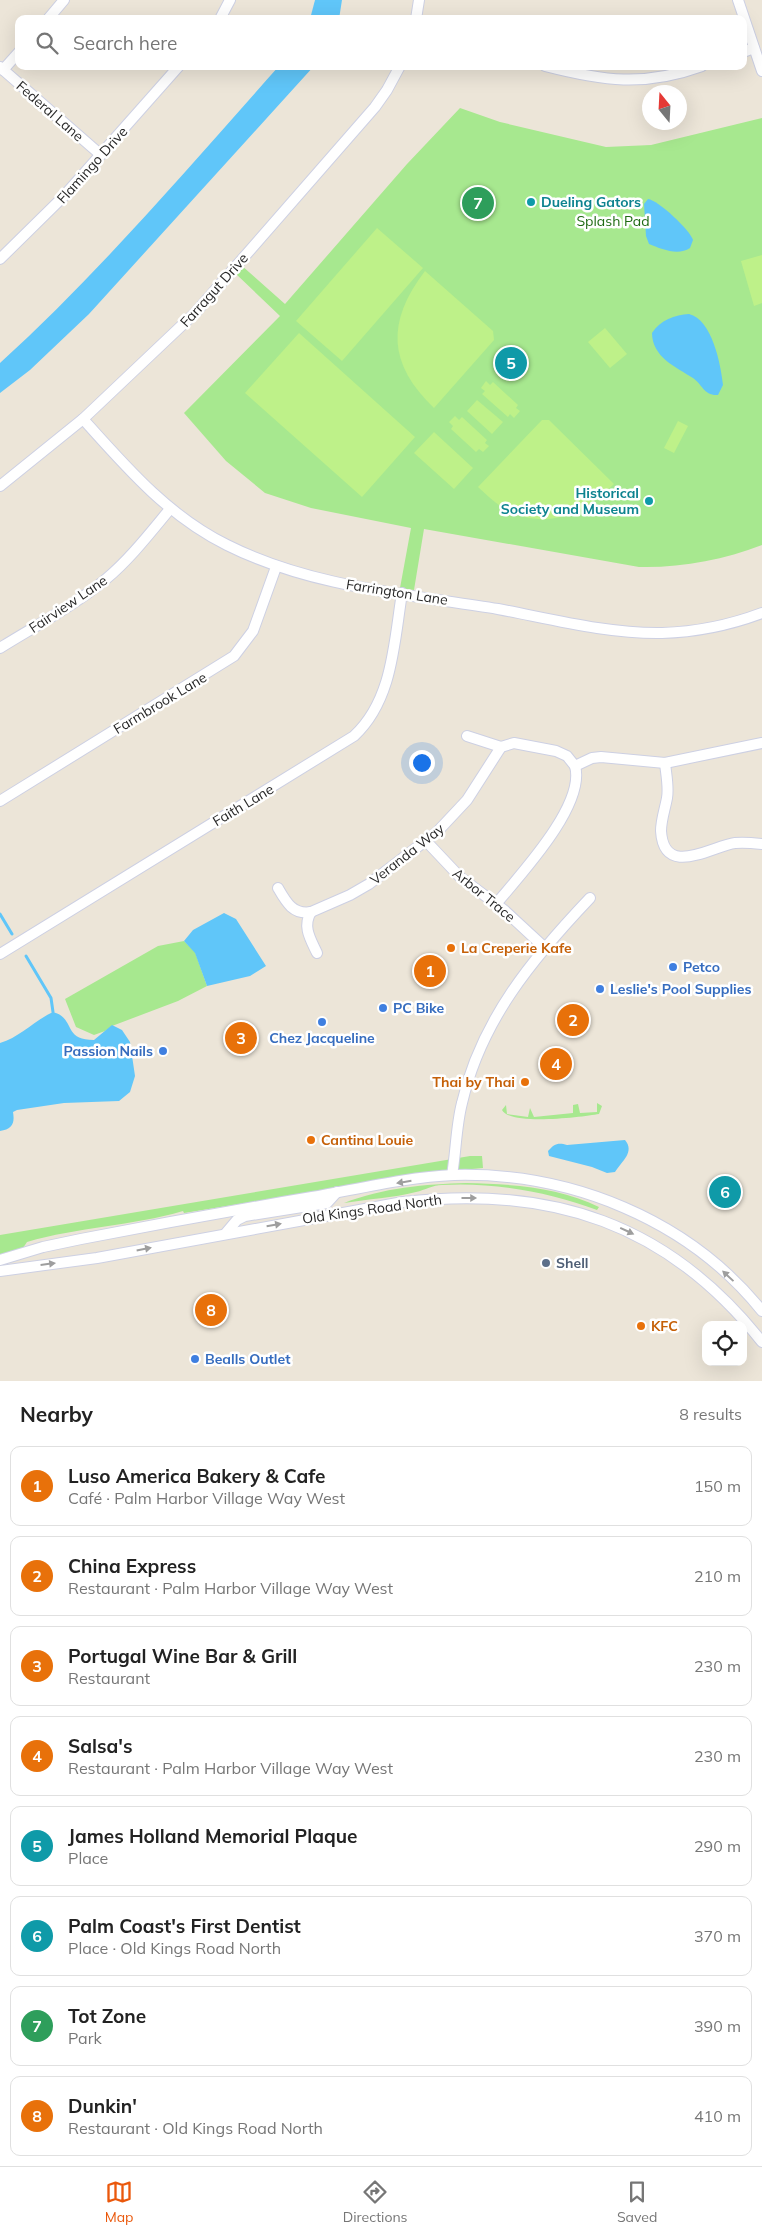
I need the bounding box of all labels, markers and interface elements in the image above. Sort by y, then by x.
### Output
search box [15,15,747,70]
icon: search [33,29,61,57]
text: Search here [73,31,177,55]
street label: Federal Lane [13,77,87,145]
north arrow [642,85,687,130]
street label: Flamingo Drive [53,123,131,207]
pin: 7 [462,184,494,222]
place label: Dueling Gators [541,193,641,211]
marker: Dueling Gators [525,196,537,208]
park label: Splash Pad [576,212,650,230]
street label: Farragut Drive [176,249,252,331]
pin: 5 [495,344,527,382]
place label: Historical Society and Museum [501,484,639,518]
marker: Historical Society and Museum [643,495,655,507]
street label: Fairview Lane [25,571,111,637]
street label: Farrington Lane [345,575,449,609]
street label: Farmbrook Lane [110,668,210,738]
your location [409,750,435,776]
street label: Faith Lane [209,780,277,830]
street label: Veranda Way [366,819,448,889]
street label: Arbor Trace [449,864,519,926]
place label: La Creperie Kafe [461,939,572,957]
marker: La Creperie Kafe [445,942,457,954]
pin: 1 [414,952,446,990]
place label: Petco [683,958,720,976]
marker: Petco [667,961,679,973]
place label: Leslie's Pool Supplies [610,980,751,998]
marker: Leslie's Pool Supplies [594,983,606,995]
place label: PC Bike [393,999,445,1017]
pin: 2 [557,1001,589,1039]
marker: PC Bike [377,1002,389,1014]
marker: Chez Jacqueline [316,1016,328,1028]
pin: 3 [225,1019,257,1057]
place label: Chez Jacqueline [269,1029,375,1047]
place label: Passion Nails [63,1042,153,1060]
marker: Passion Nails [157,1045,169,1057]
pin: 4 [540,1045,572,1083]
place label: Thai by Thai [432,1073,515,1091]
marker: Thai by Thai [519,1076,531,1088]
place label: Cantina Louie [321,1131,413,1149]
marker: Cantina Louie [305,1134,317,1146]
pin: 6 [709,1173,741,1211]
one-way arrow [396,1178,412,1186]
street label: Old Kings Road North [301,1190,443,1228]
one-way arrow [462,1194,478,1202]
one-way arrow [266,1220,282,1228]
one-way arrow [620,1227,634,1235]
one-way arrow [137,1245,152,1253]
place label: Shell [556,1254,588,1272]
marker: Shell [540,1257,552,1269]
one-way arrow [41,1260,57,1268]
one-way arrow [722,1270,734,1282]
pin: 8 [195,1291,227,1329]
place label: KFC [651,1317,678,1335]
marker: KFC [635,1320,647,1332]
map controls [702,1321,747,1366]
button: locate [702,1321,747,1366]
place label: Bealls Outlet [205,1350,291,1368]
marker: Bealls Outlet [189,1353,201,1365]
text: Nearby [20,1401,93,1427]
text: 8 results [679,1404,742,1424]
text: Luso America Bakery & Cafe [68,1464,325,1488]
text: 1 [32,1476,42,1496]
text: 150 m [694,1476,741,1496]
text: Café · Palm Harbor Village Way West [68,1488,345,1508]
text: China Express [68,1554,196,1578]
text: 2 [32,1566,42,1586]
text: 210 m [694,1566,741,1586]
text: Restaurant · Palm Harbor Village Way West [68,1578,393,1598]
text: Portugal Wine Bar & Grill [68,1644,297,1668]
text: 3 [32,1656,42,1676]
text: 230 m [694,1656,741,1676]
text: Restaurant [68,1668,150,1688]
text: Salsa's [68,1734,132,1758]
text: 4 [32,1746,42,1766]
text: 230 m [694,1746,741,1766]
text: Restaurant · Palm Harbor Village Way West [68,1758,393,1778]
text: James Holland Memorial Plaque [68,1824,358,1848]
text: 5 [32,1836,42,1856]
text: 290 m [694,1836,741,1856]
text: Place [68,1848,108,1868]
text: Palm Coast's First Dentist [68,1914,301,1938]
text: 6 [32,1926,42,1946]
text: 370 m [694,1926,741,1946]
text: Place · Old Kings Road North [68,1938,281,1958]
text: Tot Zone [68,2004,146,2028]
text: 7 [32,2016,42,2036]
text: 390 m [694,2016,741,2036]
text: Park [68,2028,102,2048]
text: Dunkin' [68,2094,137,2118]
text: 8 [32,2106,42,2126]
text: 410 m [694,2106,741,2126]
text: Restaurant · Old Kings Road North [68,2118,323,2138]
tab: Map [105,2178,133,2226]
tab: Directions [343,2178,408,2226]
tab: Saved [617,2178,657,2226]

